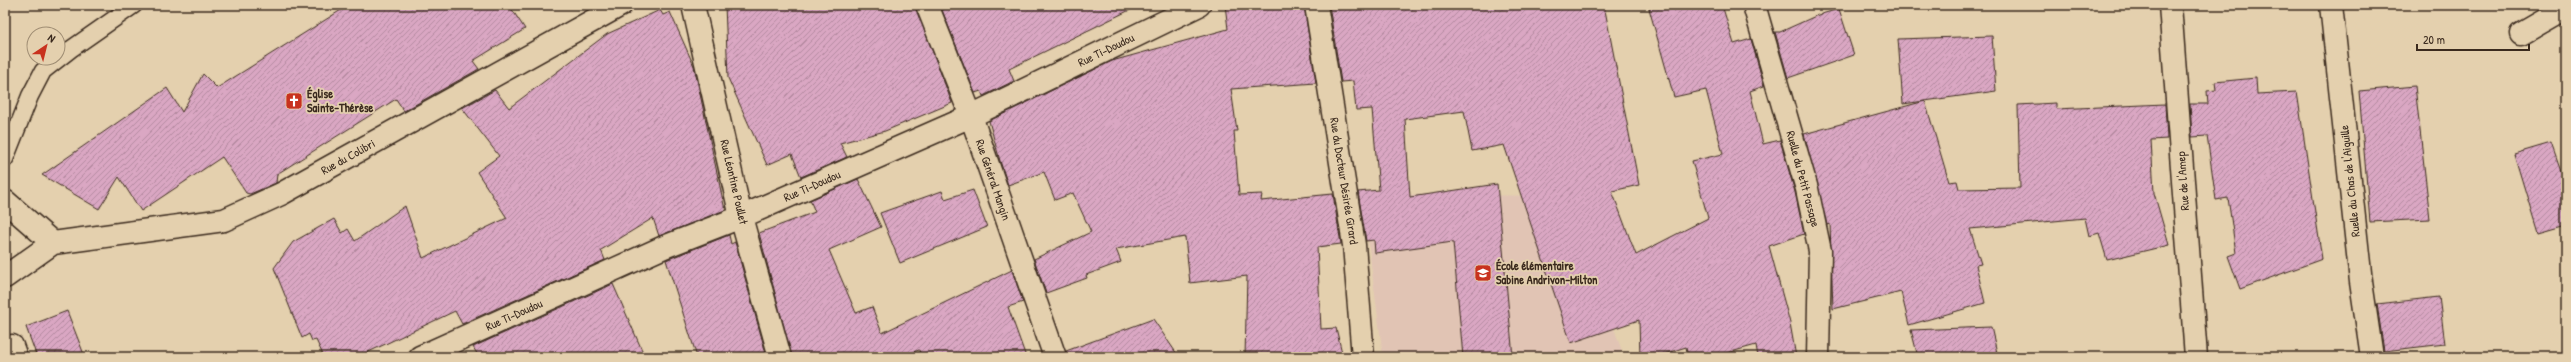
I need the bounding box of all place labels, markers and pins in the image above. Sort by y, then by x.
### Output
place label: Église Sainte-Thérèse [307,85,374,116]
church icon: Église Sainte-Thérèse [284,91,304,111]
place label: École élémentaire Sabine Andrivon-Milton [1496,257,1598,288]
school or university icon: École élémentaire Sabine Andrivon-Milton [1473,263,1493,283]

